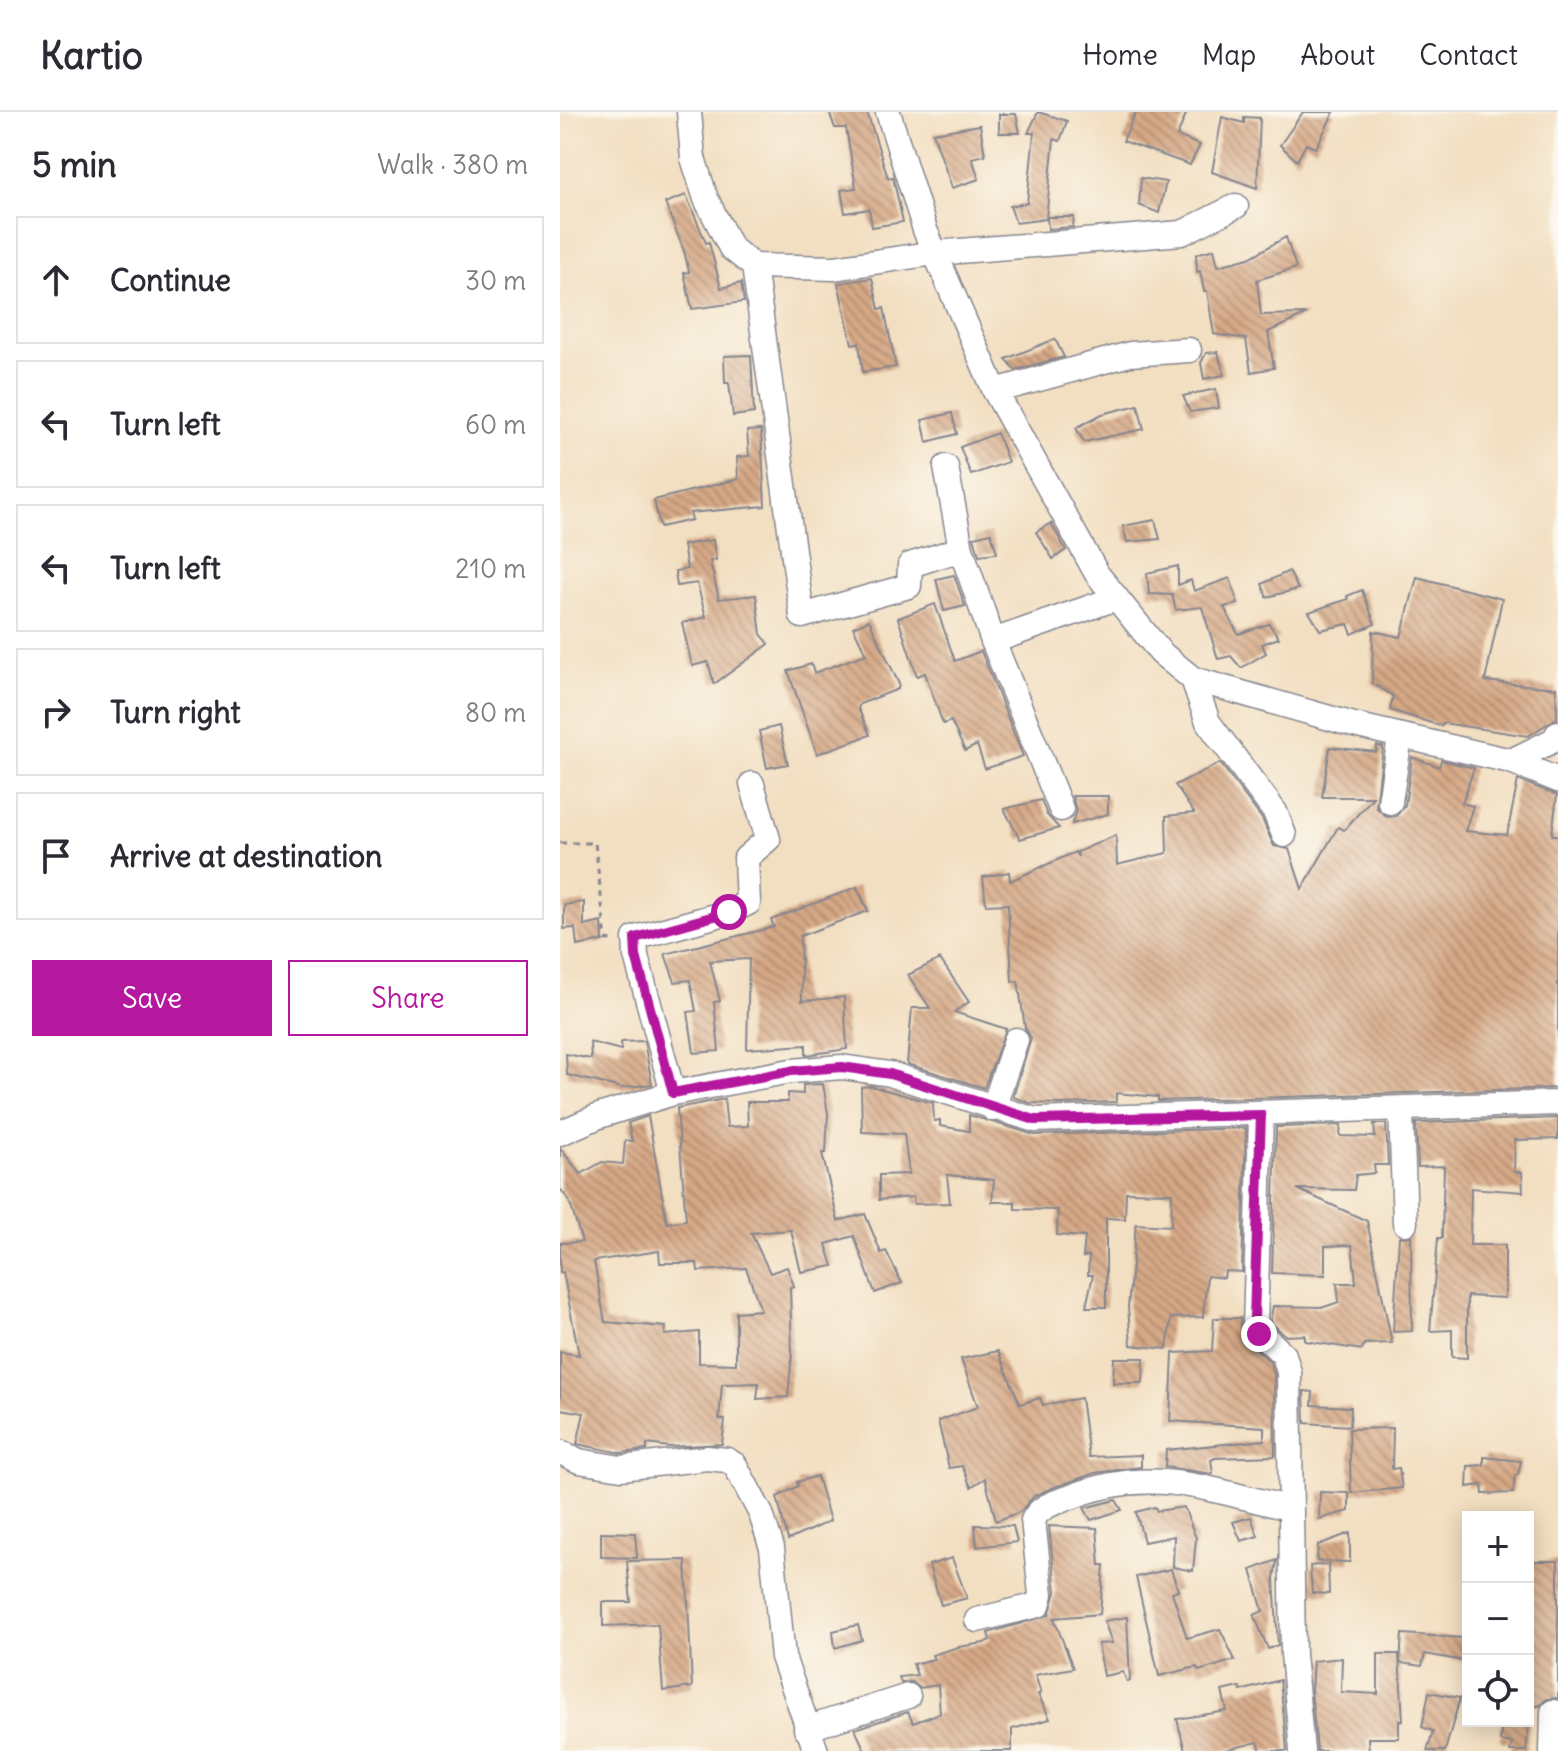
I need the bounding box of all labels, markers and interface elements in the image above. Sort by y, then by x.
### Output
text: Kartio [40,32,143,79]
text: Home [1082,37,1158,73]
text: Map [1202,37,1256,73]
text: About [1300,37,1375,73]
text: Contact [1419,37,1518,73]
text: 5 min [32,143,117,186]
text: Walk · 380 m [377,148,528,181]
icon: ahead [34,258,78,302]
text: Continue [110,261,231,299]
text: 30 m [465,264,526,297]
icon: left [34,402,78,446]
text: Turn left [110,405,221,443]
text: 60 m [465,408,526,441]
icon: left [34,546,78,590]
text: Turn left [110,549,221,587]
text: 210 m [455,552,526,585]
icon: right [34,690,78,734]
text: Turn right [110,693,241,731]
text: 80 m [465,696,526,729]
icon: arrive [34,834,78,878]
text: Arrive at destination [110,837,382,875]
route start [711,894,747,930]
button: Save [32,960,272,1036]
button: Share [288,960,528,1036]
route end [1241,1316,1277,1352]
map controls [1462,1511,1534,1727]
button: + [1462,1511,1534,1583]
button: − [1462,1583,1534,1655]
button: locate [1462,1655,1534,1727]

